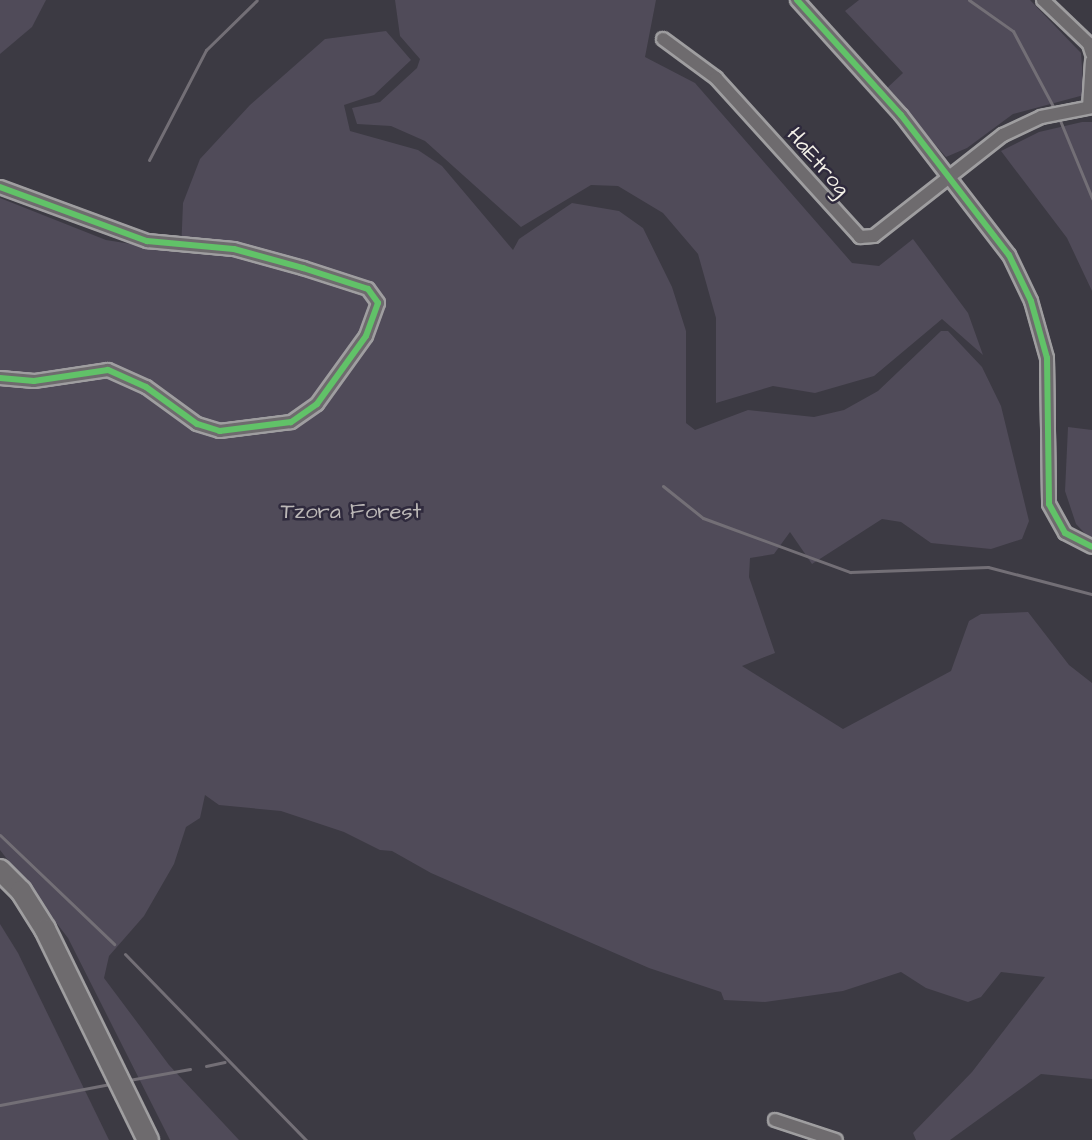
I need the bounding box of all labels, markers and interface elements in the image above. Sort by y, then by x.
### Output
street label: HaEtrog [781,122,855,202]
park label: Tzora Forest [281,499,421,525]

